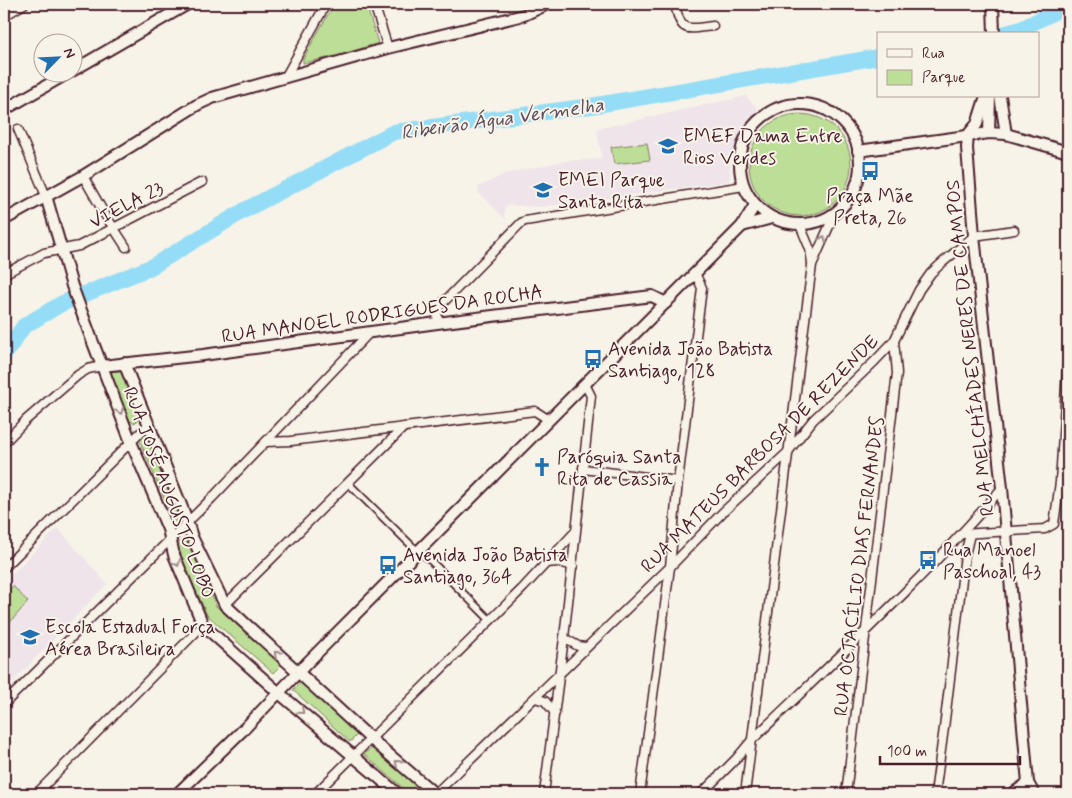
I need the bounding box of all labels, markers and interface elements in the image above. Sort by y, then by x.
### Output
north arrow [32,32,82,82]
legend [877,32,1040,98]
text: Rua [922,44,945,64]
text: N [59,45,79,61]
text: Parque [922,68,965,88]
water label: Ribeirão Água Vermelha [399,92,606,147]
place label: EMEF Dama Entre Rios Verdes [683,124,843,171]
school or university icon: EMEF Dama Entre Rios Verdes [657,135,679,157]
bus stop icon: Praça Mãe Preta, 26 [859,160,881,182]
place label: EMEI Parque Santa Rita [558,168,665,215]
street label: VIELA 23 [85,176,168,235]
street label: RUA MELCHÍADES NERES DE CAMPOS [939,178,1001,517]
school or university icon: EMEI Parque Santa Rita [532,179,554,201]
place label: Praça Mãe Preta, 26 [826,184,914,231]
one-way arrow [817,235,828,244]
street label: RUA MANOEL RODRIGUES DA ROCHA [220,280,544,349]
street label: RUA MATEUS BARBOSA DE REZENDE [636,330,885,579]
place label: Avenida João Batista Santiago, 128 [608,337,773,385]
bus stop icon: Avenida João Batista Santiago, 128 [582,348,604,370]
street label: RUA JOSÉ AUGUSTO LOBO [117,383,221,602]
one-way arrow [114,406,124,415]
street label: RUA OCTACÍLIO DIAS FERNANDES [828,414,890,718]
place label: Paróquia Santa Rita de Cassia [557,445,681,492]
church icon: Paróquia Santa Rita de Cassia [531,456,553,478]
place label: Rua Manoel Paschoal, 43 [943,538,1041,585]
place label: Avenida João Batista Santiago, 364 [403,543,568,591]
bus stop icon: Rua Manoel Paschoal, 43 [917,549,939,571]
bus stop icon: Avenida João Batista Santiago, 364 [377,554,399,576]
one-way arrow [171,558,181,567]
place label: Escola Estadual Força Aérea Brasileira [45,615,215,662]
school or university icon: Escola Estadual Força Aérea Brasileira [19,626,41,648]
one-way arrow [274,651,283,660]
one-way arrow [295,706,304,715]
scale bar [880,733,1020,765]
text: 100 m [887,742,927,762]
one-way arrow [394,759,403,768]

